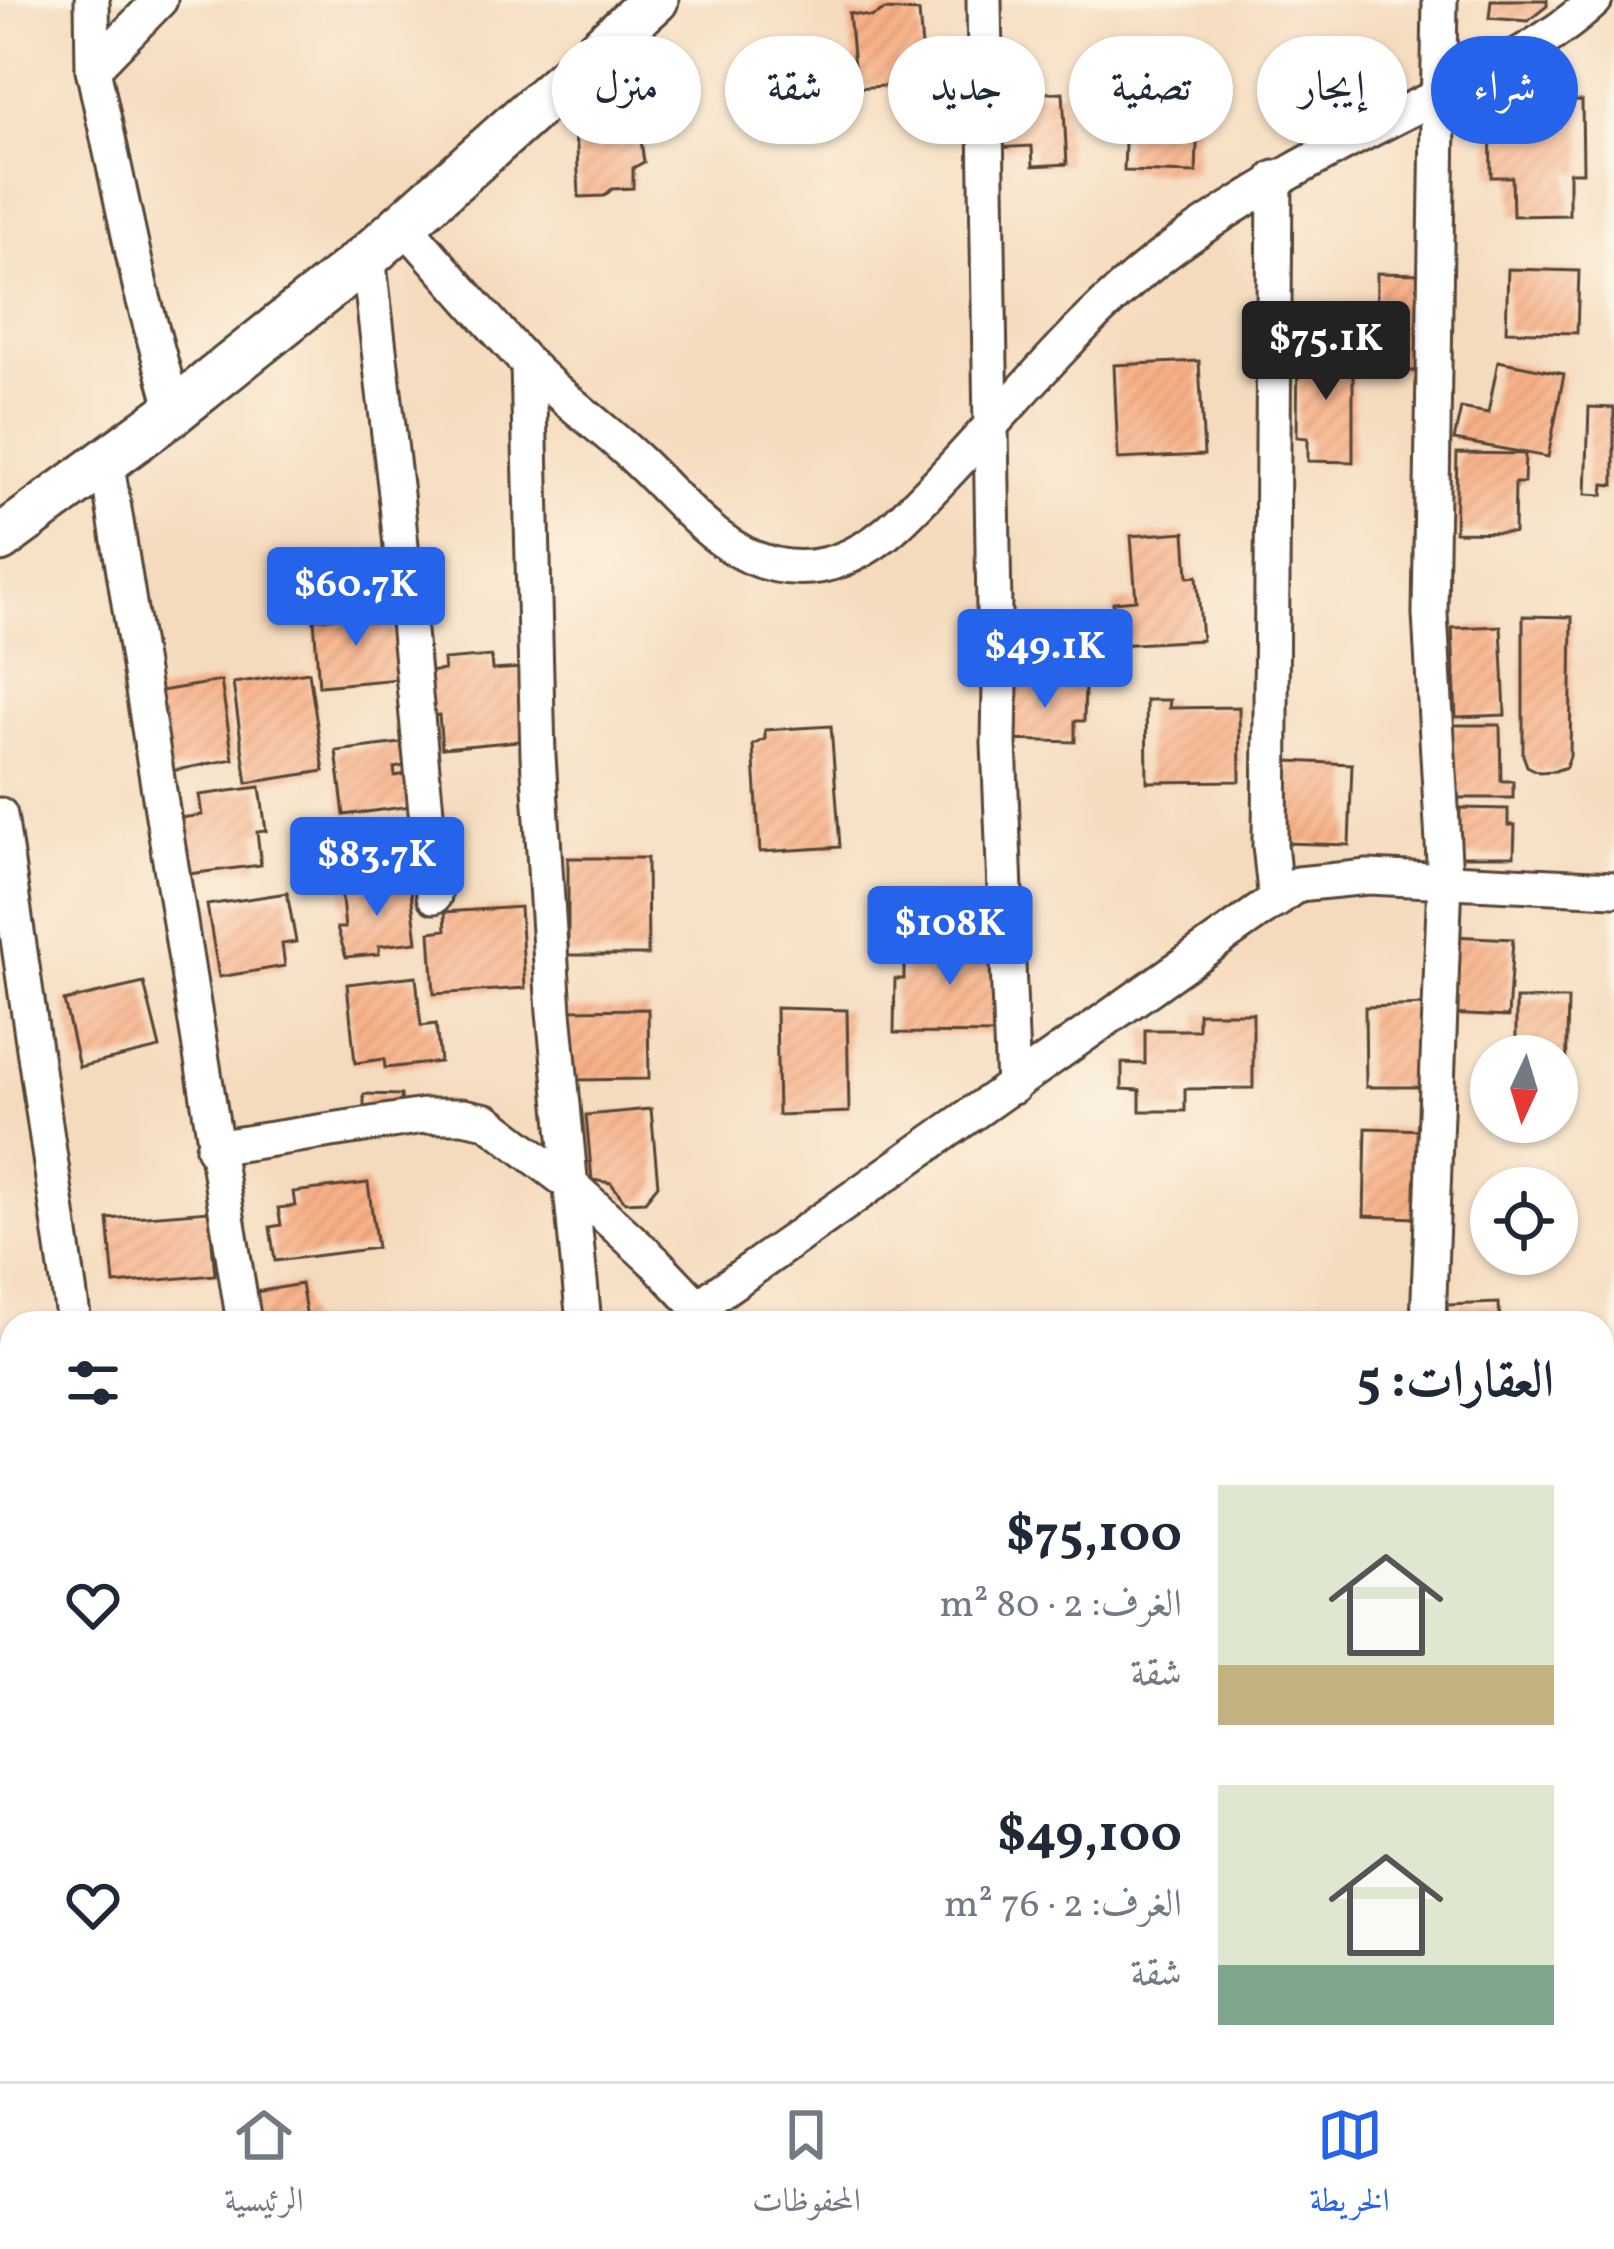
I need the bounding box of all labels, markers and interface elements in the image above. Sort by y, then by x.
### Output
chip: منزل [552,36,701,144]
chip: شقة [725,36,864,144]
chip: جديد [888,36,1045,144]
chip: تصفية [1069,36,1233,144]
chip: إيجار [1257,36,1407,144]
chip: شراء [1431,36,1578,144]
pin: $75.1K [1228,301,1424,403]
text: $75.1K [1269,313,1383,367]
pin: $60.7K [258,547,454,649]
text: $60.7K [294,559,418,613]
pin: $49.1K [947,609,1143,711]
text: $49.1K [985,621,1105,675]
pin: $83.7K [279,817,475,919]
text: $83.7K [317,829,437,883]
pin: $108K [866,886,1034,988]
text: $108K [895,898,1005,952]
north arrow [1470,1035,1578,1143]
map controls [1470,1035,1578,1275]
button: locate [1470,1167,1578,1275]
text: العقارات: 5 [1357,1347,1554,1418]
icon: filters [60,1350,126,1416]
text: $75,100 [1006,1501,1182,1572]
icon: home [1314,1533,1458,1677]
icon: heart [60,1572,126,1638]
text: الغرف: 2 · 80 m² [939,1579,1182,1633]
text: شقة [1130,1648,1182,1702]
text: $49,100 [997,1801,1182,1872]
icon: home [1314,1833,1458,1977]
icon: heart [60,1872,126,1938]
text: الغرف: 2 · 76 m² [944,1879,1182,1933]
text: شقة [1130,1948,1182,2002]
tab: الرئيسية [224,2102,304,2232]
tab: المحفوظات [752,2102,861,2232]
tab: الخريطة [1309,2102,1390,2232]

